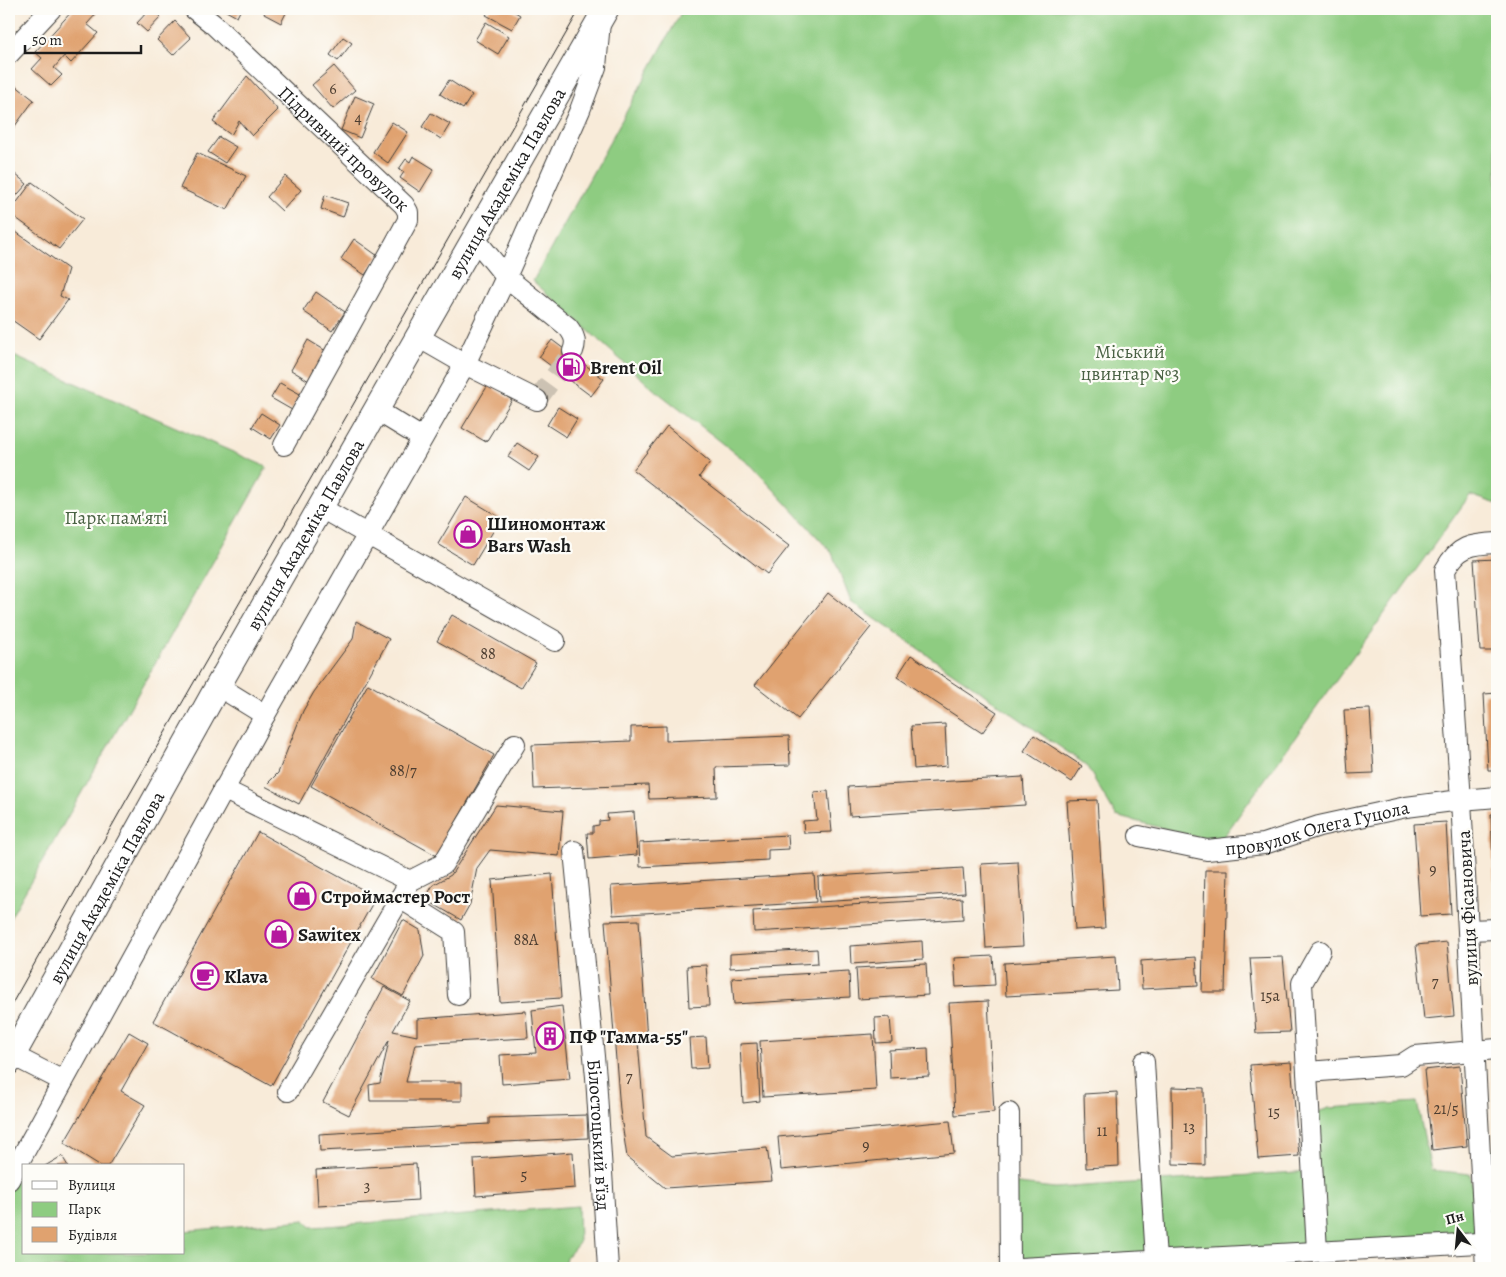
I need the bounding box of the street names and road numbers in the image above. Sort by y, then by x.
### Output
street label: Підривний провулок [272,80,415,218]
street label: вулиця Академіка Павлова [442,83,572,284]
street label: вулиця Академіка Павлова [241,434,371,635]
street label: вулиця Академіка Павлова [43,786,171,989]
street label: провулок Олега Гуцола [1224,795,1412,862]
street label: вулиця Фісановича [1451,829,1485,986]
street label: Білостоцький в’їзд [580,1058,616,1211]

